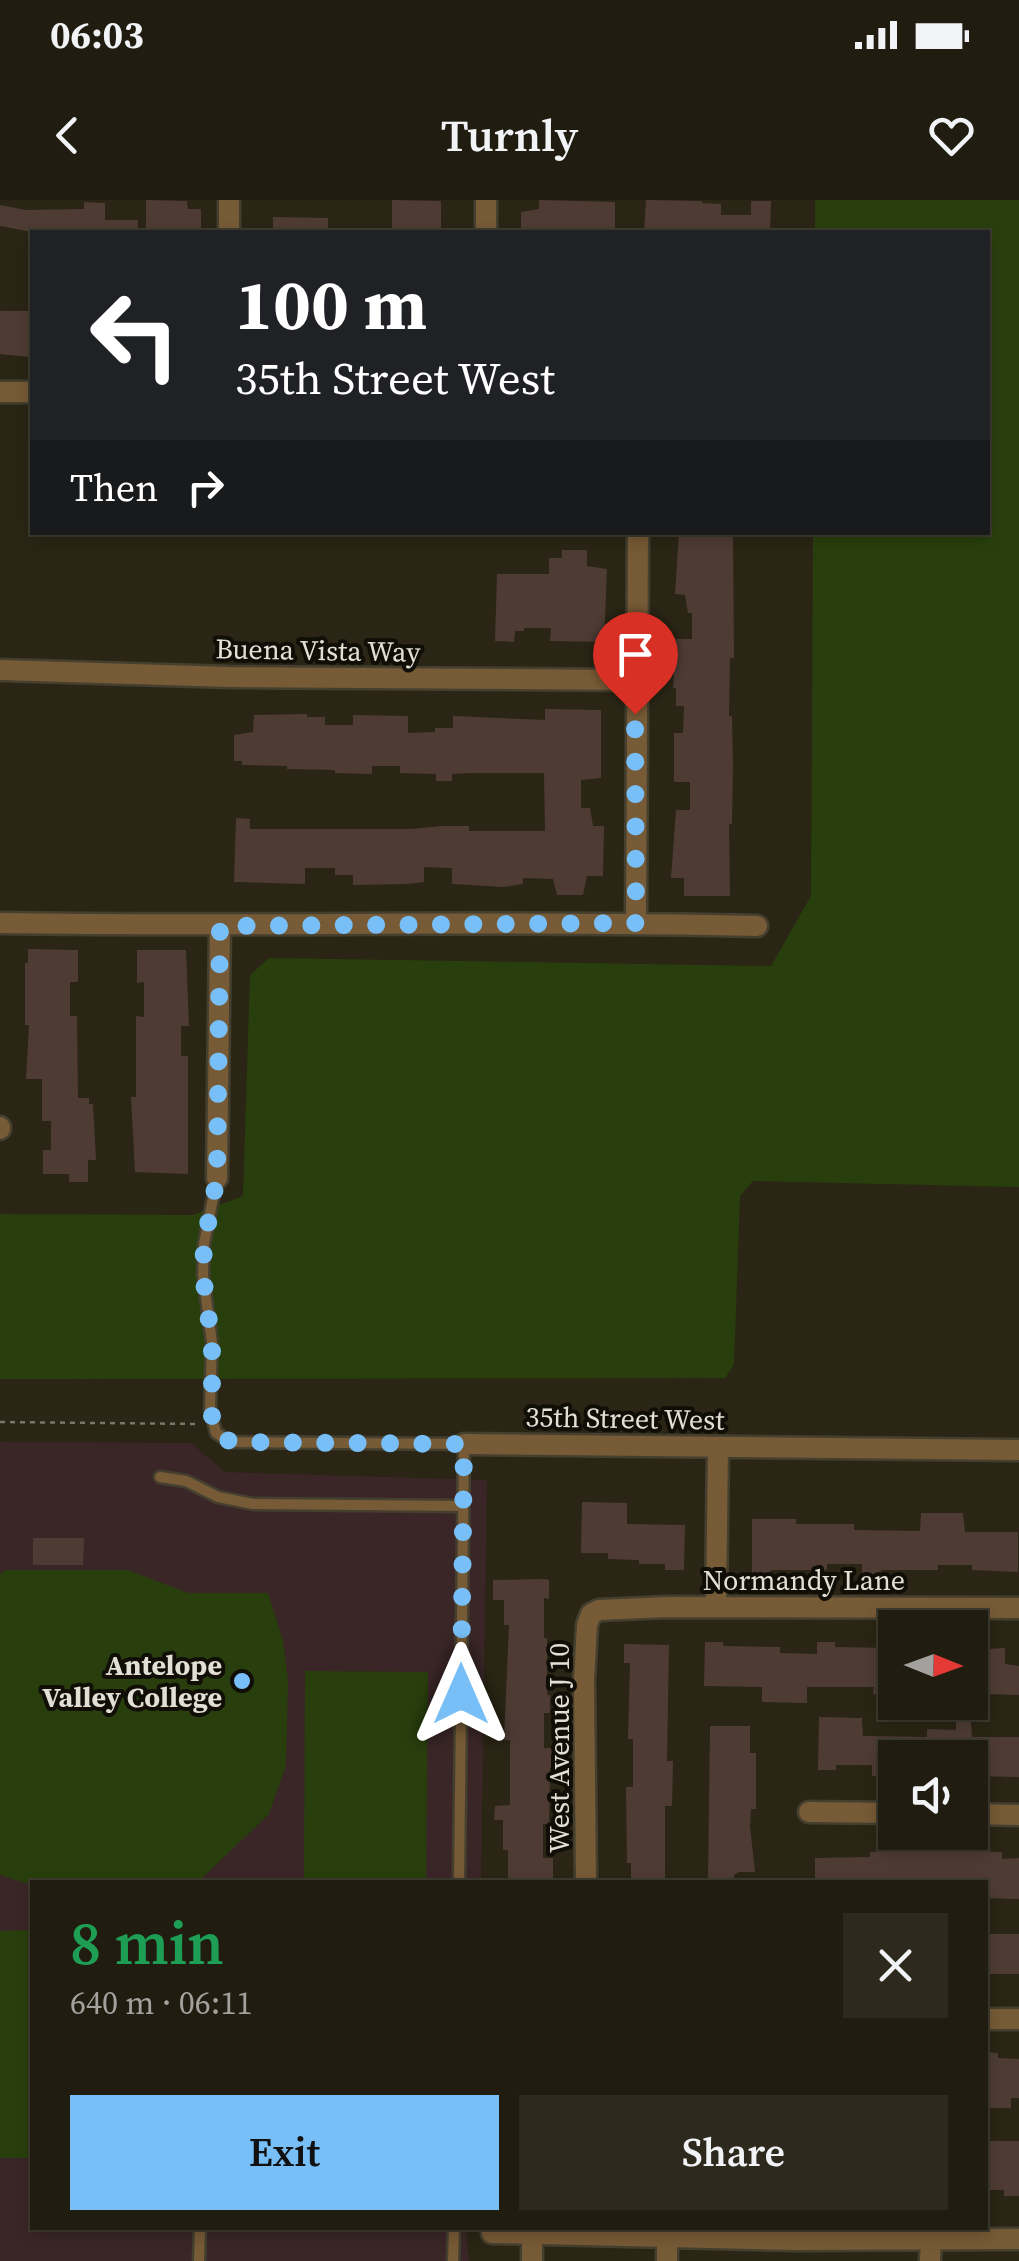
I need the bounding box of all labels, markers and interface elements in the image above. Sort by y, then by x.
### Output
text: 06:03 [50,9,144,61]
text: Turnly [441,104,578,166]
icon: back [40,108,95,163]
icon: heart [924,108,979,163]
text: 100 m [235,256,427,352]
icon: left [70,270,200,400]
text: 35th Street West [235,347,555,409]
icon: right [178,460,233,515]
text: Then [70,462,158,514]
pin [593,612,678,715]
icon: arrive [608,627,663,682]
street label: Buena Vista Way [215,629,422,671]
street label: 35th Street West [525,1397,726,1439]
street label: Normandy Lane [703,1561,905,1599]
north arrow [878,1610,988,1720]
map controls [878,1610,988,1850]
position arrow [409,1642,513,1746]
street label: West Avenue J 10 [540,1643,578,1853]
place label: Antelope Valley College [42,1646,222,1716]
marker: Antelope Valley College [231,1670,253,1692]
button: sound [878,1740,988,1850]
text: 8 min [70,1902,224,1984]
button: close [843,1913,948,2018]
text: 640 m · 06:11 [70,1981,252,2025]
button: Exit [70,2095,499,2210]
button: Share [519,2095,948,2210]

